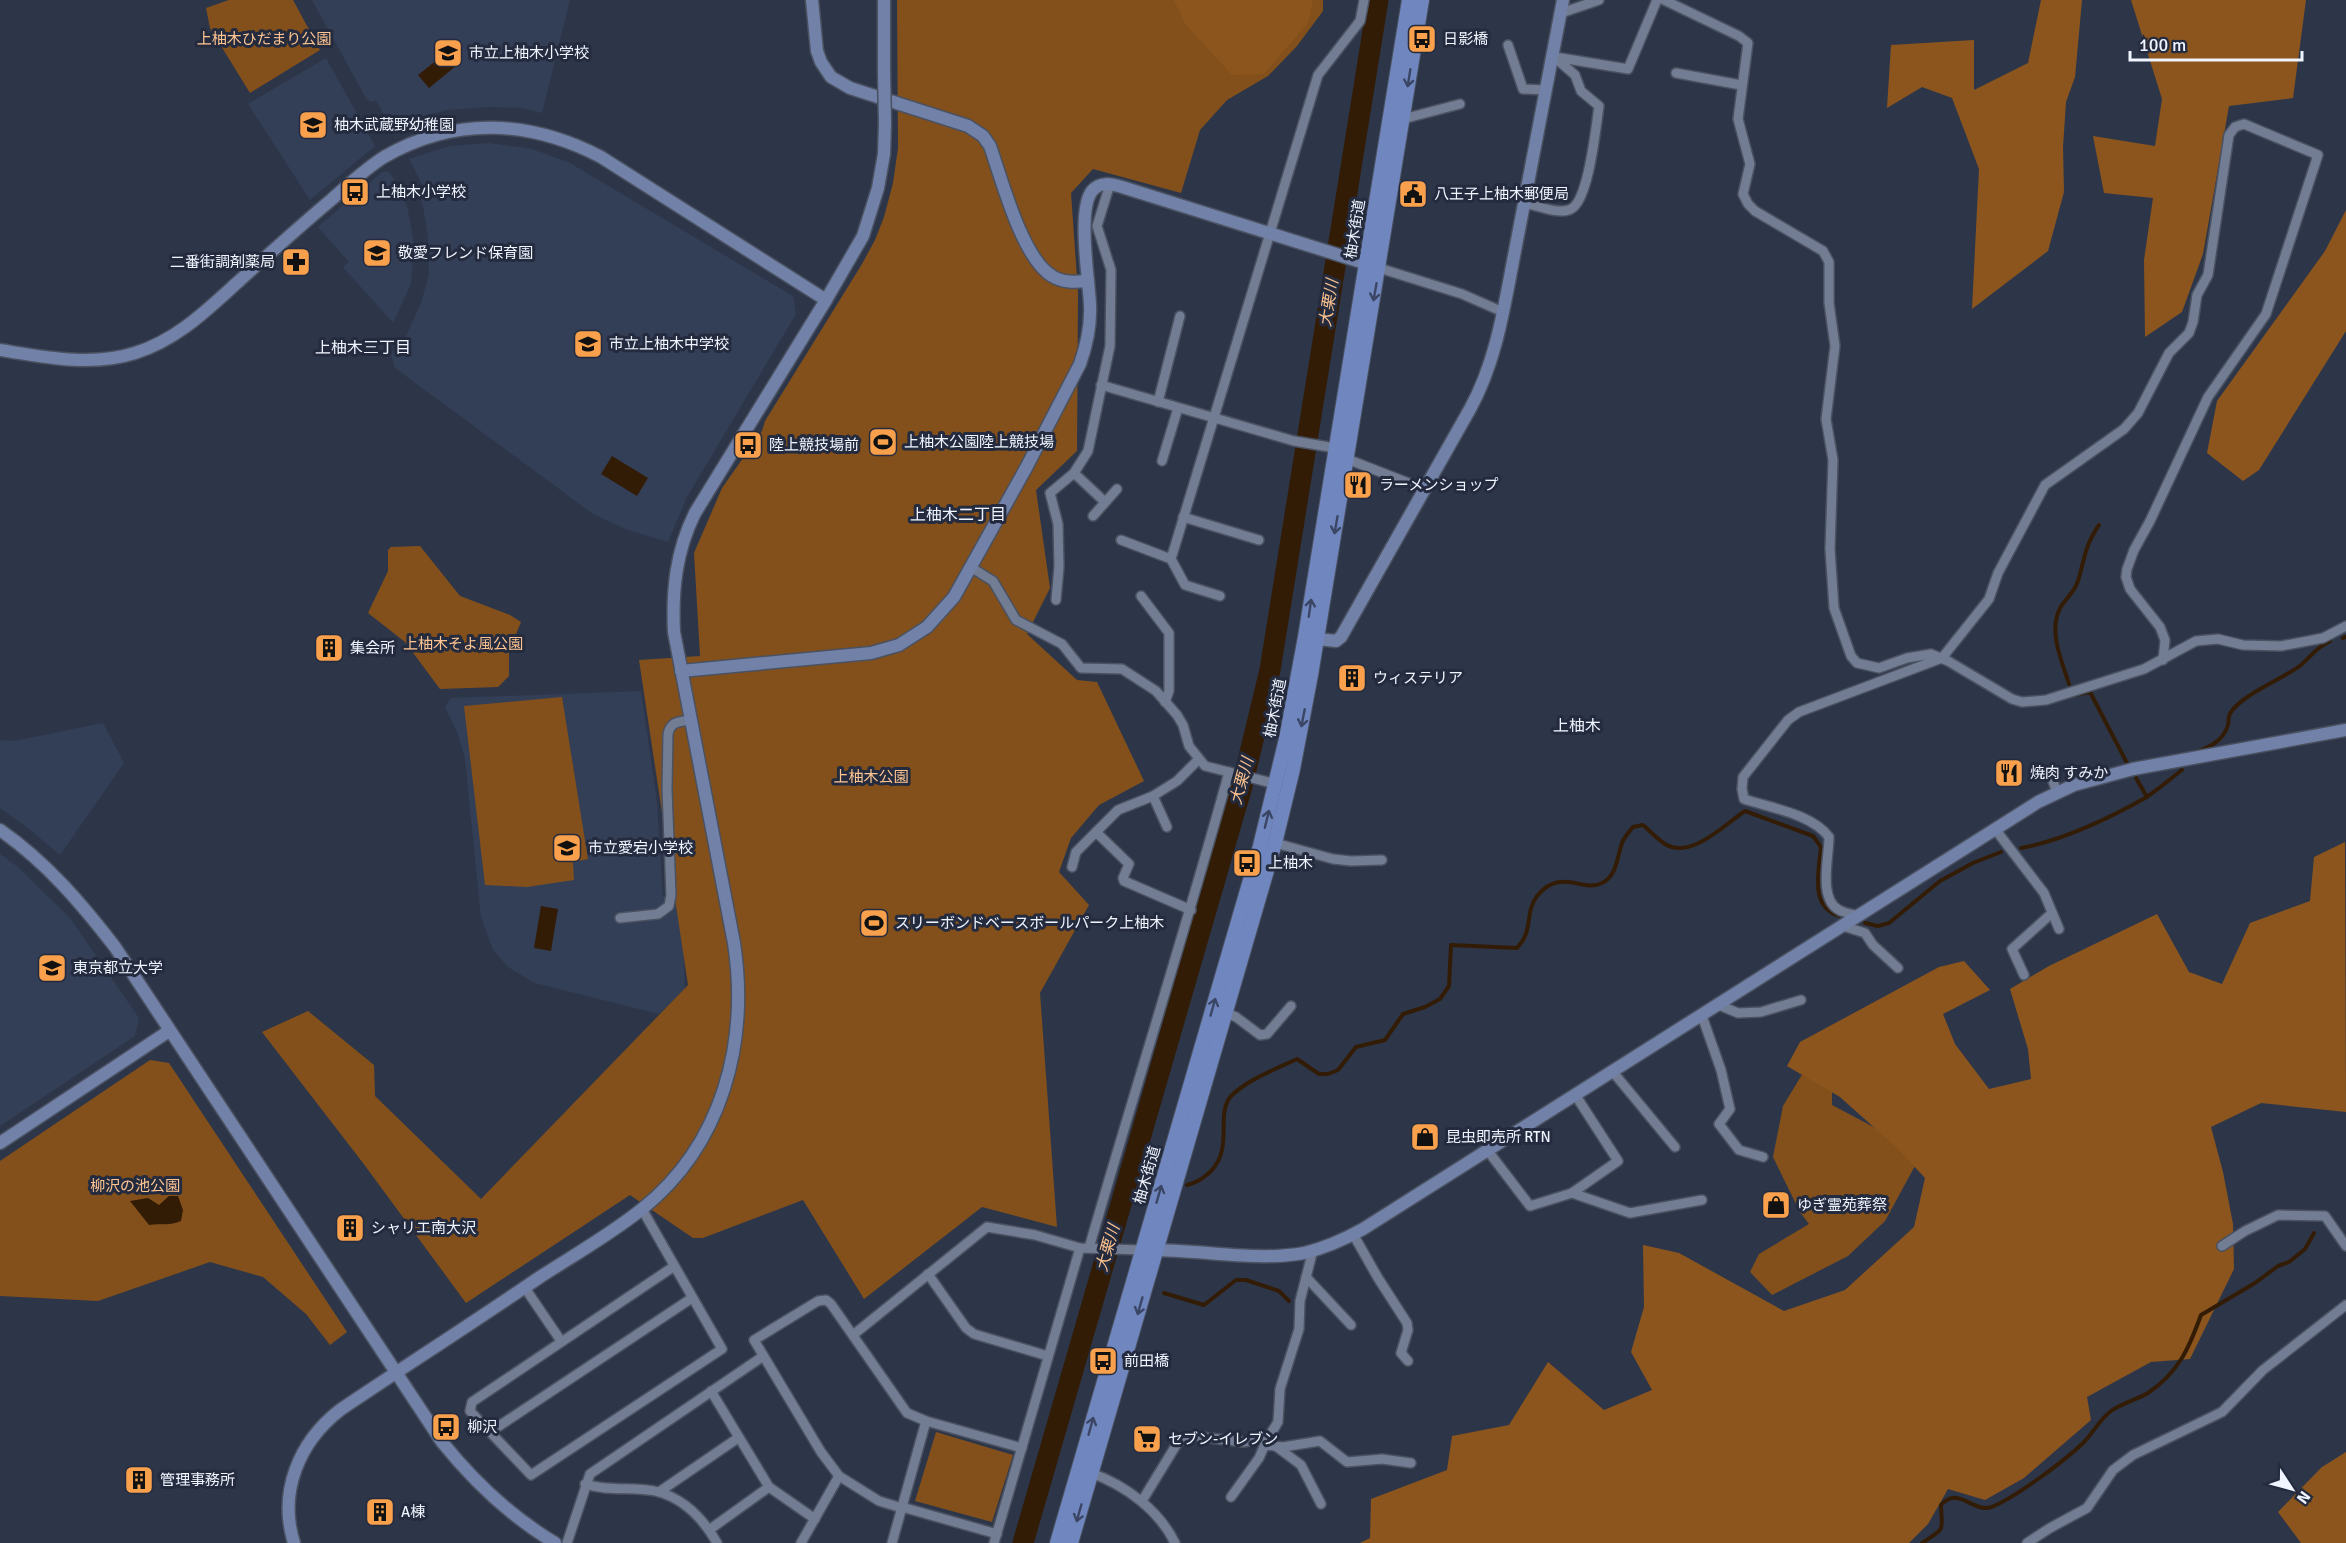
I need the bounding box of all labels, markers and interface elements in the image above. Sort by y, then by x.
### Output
bus stop icon: 日影橋 [1406,23,1438,55]
scale bar [2130,24,2302,62]
park label: 上柚木ひだまり公園 [197,30,331,48]
place label: 日影橋 [1443,30,1488,48]
text: 100 m [2139,34,2186,56]
school or university icon: 市立上柚木小学校 [432,37,464,69]
place label: 市立上柚木小学校 [469,44,589,62]
one-way arrow [1404,68,1415,88]
school or university icon: 柚木武蔵野幼稚園 [297,109,329,141]
place label: 柚木武蔵野幼稚園 [334,116,454,134]
bus stop icon: 上柚木小学校 [339,176,371,208]
public building icon: 八王子上柚木郵便局 [1397,178,1429,210]
place label: 上柚木小学校 [376,183,466,201]
place label: 八王子上柚木郵便局 [1434,185,1569,203]
street label: 柚木街道 [1341,198,1369,260]
school or university icon: 敬愛フレンド保育園 [361,237,393,269]
place label: 敬愛フレンド保育園 [398,244,533,262]
pharmacy icon: 二番街調剤薬局 [280,246,312,278]
place label: 二番街調剤薬局 [170,253,275,271]
water label: 大栗川 [1315,276,1343,328]
one-way arrow [1369,281,1380,301]
school or university icon: 市立上柚木中学校 [572,328,604,360]
place label: 市立上柚木中学校 [609,335,729,353]
district label: 上柚木三丁目 [315,338,411,358]
sports icon: 上柚木公園陸上競技場 [867,426,899,458]
bus stop icon: 陸上競技場前 [732,429,764,461]
place label: 上柚木公園陸上競技場 [904,433,1054,451]
place label: 陸上競技場前 [769,436,859,454]
restaurant icon: ラーメンショップ [1342,469,1374,501]
place label: ラーメンショップ [1379,476,1498,494]
district label: 上柚木二丁目 [910,505,1006,525]
one-way arrow [1330,515,1341,535]
one-way arrow [1304,598,1315,618]
building icon: 集会所 [313,632,345,664]
park label: 上柚木そよ風公園 [403,635,523,653]
place label: 集会所 [350,639,395,657]
building icon: ウィステリア [1336,662,1368,694]
place label: ウィステリア [1373,669,1463,687]
street label: 柚木街道 [1260,677,1290,739]
one-way arrow [1297,707,1308,727]
district label: 上柚木 [1553,716,1601,736]
water label: 大栗川 [1226,753,1258,807]
restaurant icon: 焼肉 すみか [1993,757,2025,789]
place label: 焼肉 すみか [2030,764,2108,782]
park label: 上柚木公園 [833,768,909,786]
one-way arrow [1261,810,1273,829]
school or university icon: 市立愛宕小学校 [551,832,583,864]
place label: 市立愛宕小学校 [588,839,693,857]
bus stop icon: 上柚木 [1231,847,1263,879]
place label: 上柚木 [1268,854,1313,872]
sports icon: スリーボンドベースボールパーク上柚木 [858,907,890,939]
place label: スリーボンドベースボールパーク上柚木 [895,914,1164,932]
school or university icon: 東京都立大学 [36,952,68,984]
place label: 東京都立大学 [73,959,163,977]
one-way arrow [1208,998,1219,1017]
shop icon: 昆虫即売所 RTN [1409,1121,1441,1153]
place label: 昆虫即売所 RTN [1446,1128,1551,1146]
street label: 柚木街道 [1130,1144,1164,1206]
park label: 柳沢の池公園 [90,1177,180,1195]
one-way arrow [1154,1185,1165,1204]
shop icon: ゆぎ霊苑葬祭 [1760,1189,1792,1221]
place label: ゆぎ霊苑葬祭 [1797,1196,1887,1214]
building icon: シャリエ南大沢 [334,1212,366,1244]
place label: シャリエ南大沢 [371,1219,476,1237]
water label: 大栗川 [1092,1220,1125,1274]
one-way arrow [1134,1296,1145,1315]
bus stop icon: 前田橋 [1087,1345,1119,1377]
place label: 前田橋 [1124,1352,1169,1370]
bus stop icon: 柳沢 [430,1411,462,1443]
one-way arrow [1086,1417,1097,1436]
place label: 柳沢 [467,1418,497,1436]
supermarket icon: セブン-イレブン [1131,1423,1163,1455]
place label: セブン-イレブン [1168,1430,1278,1448]
north arrow [2262,1459,2322,1519]
building icon: 管理事務所 [123,1464,155,1496]
place label: 管理事務所 [160,1471,235,1489]
text: N [2292,1487,2315,1508]
building icon: A棟 [364,1496,396,1528]
place label: A棟 [401,1503,425,1521]
one-way arrow [1073,1503,1084,1522]

